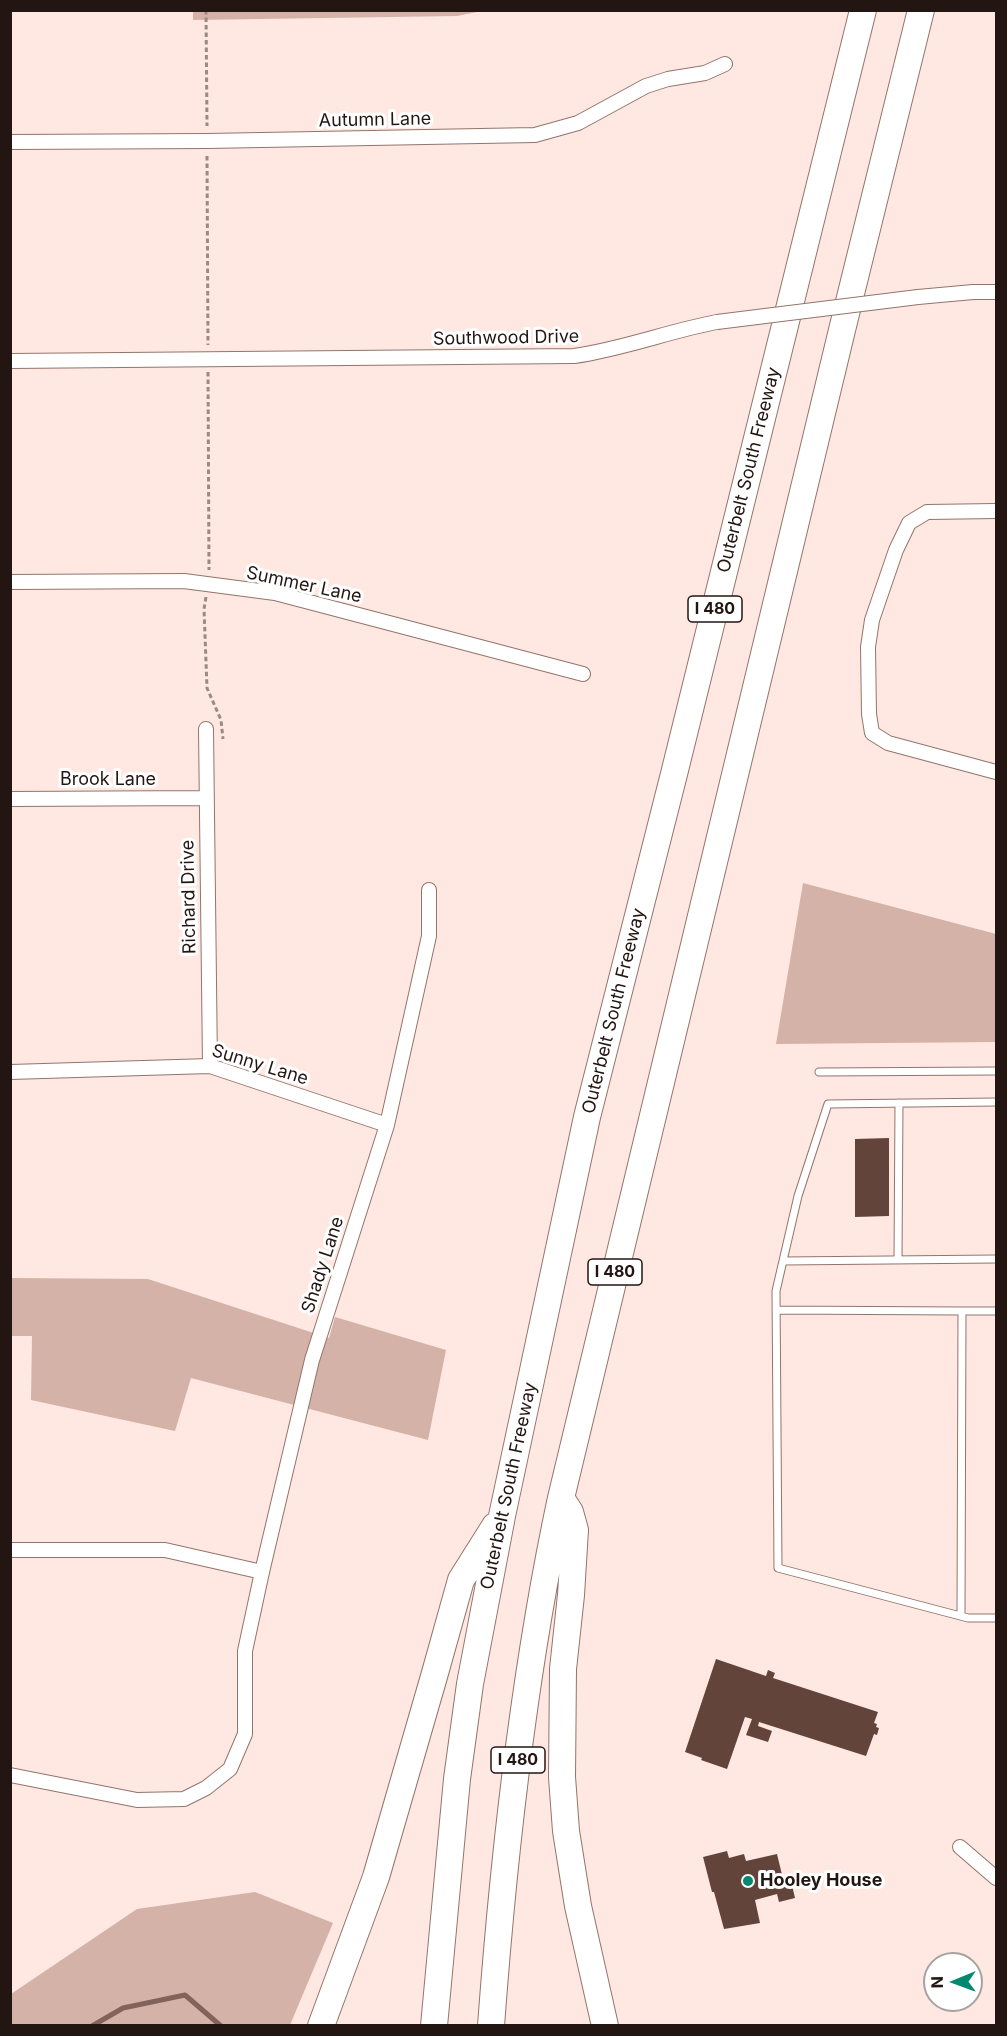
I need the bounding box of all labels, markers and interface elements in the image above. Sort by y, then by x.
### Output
street label: Autumn Lane [319,108,431,132]
street label: Southwood Drive [433,326,579,350]
street label: Outerbelt South Freeway [713,365,785,575]
street label: Summer Lane [244,562,364,608]
road number: I 480 [688,596,742,622]
street label: Brook Lane [60,769,156,791]
street label: Richard Drive [177,840,201,954]
street label: Outerbelt South Freeway [578,906,650,1116]
street label: Sunny Lane [209,1040,311,1090]
street label: Shady Lane [297,1214,349,1316]
road number: I 480 [588,1259,642,1285]
street label: Outerbelt South Freeway [476,1380,542,1592]
road number: I 480 [491,1747,545,1773]
place label: Hooley House [760,1870,882,1892]
marker: Hooley House [741,1874,755,1888]
north arrow [923,1952,983,2012]
text: N [927,1976,947,1989]

